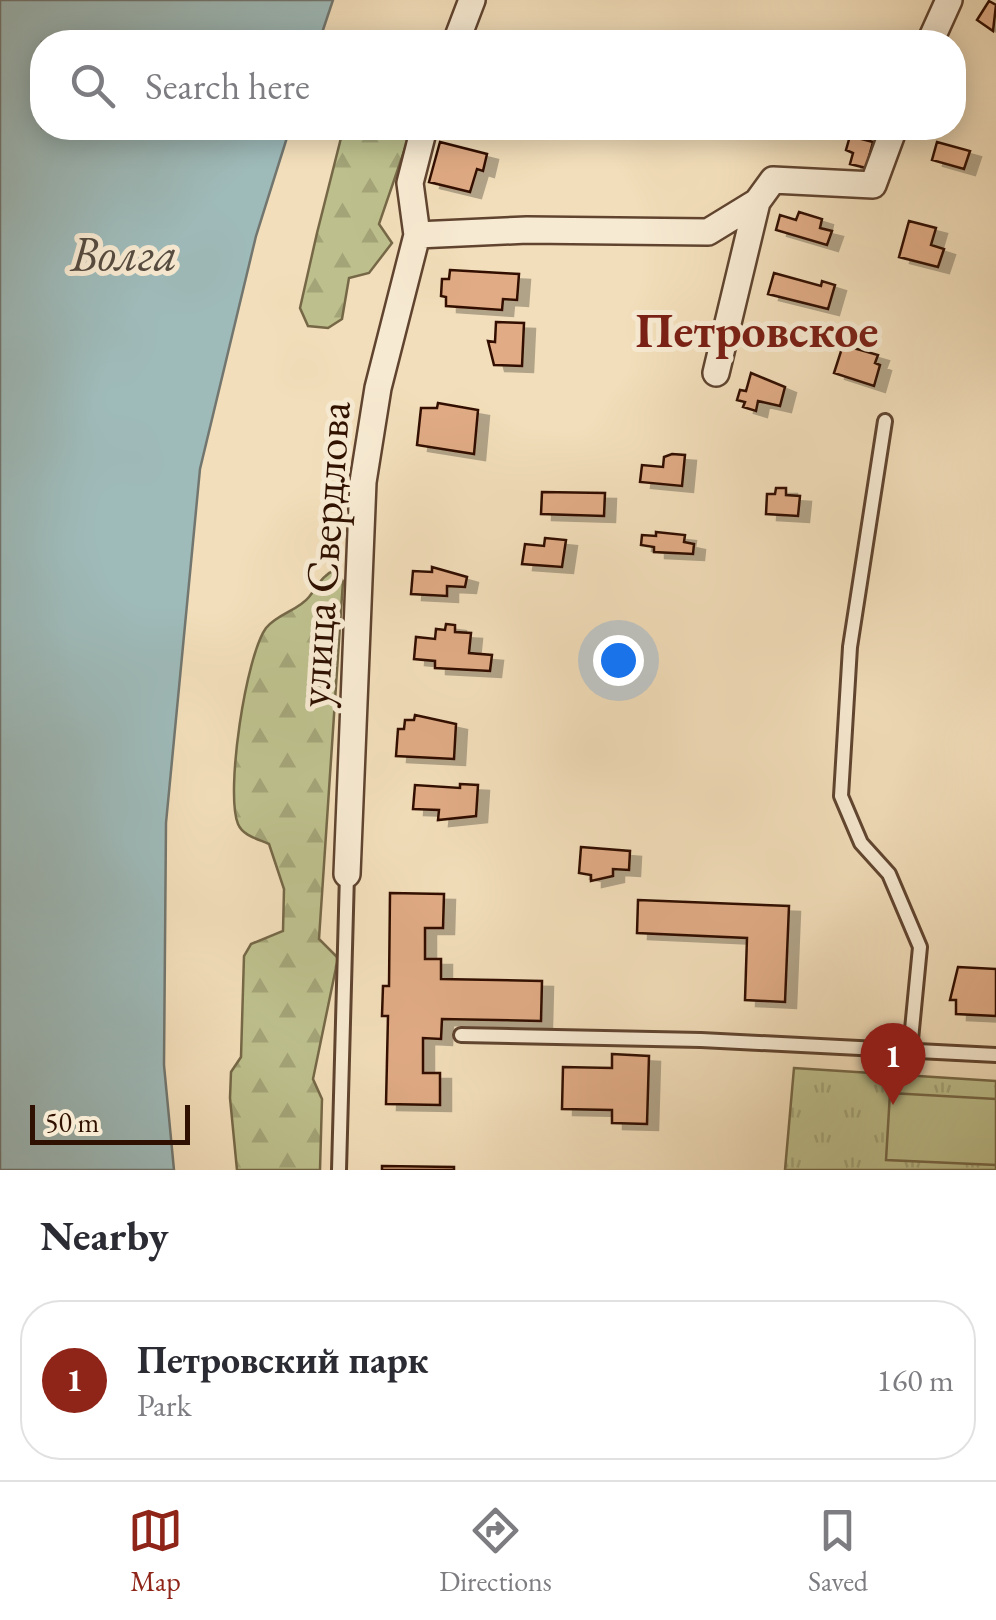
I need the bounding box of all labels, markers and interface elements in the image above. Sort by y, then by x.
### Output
search box [30,30,966,140]
icon: search [65,58,120,113]
text: Search here [145,61,310,110]
water label: Волга [69,222,178,284]
district label: Петровское [636,299,878,361]
street label: улица Свердлова [283,399,363,709]
your location [593,635,644,686]
pin: 1 [860,1022,926,1105]
scale bar [30,1100,190,1144]
text: 50 m [45,1104,99,1140]
text: Nearby [40,1208,169,1263]
text: Петровский парк [137,1335,429,1384]
text: 1 [66,1359,83,1401]
text: 160 m [877,1359,954,1401]
text: Park [137,1384,192,1426]
tab: Map [128,1503,183,1599]
tab: Directions [439,1503,552,1599]
tab: Saved [808,1503,868,1599]

